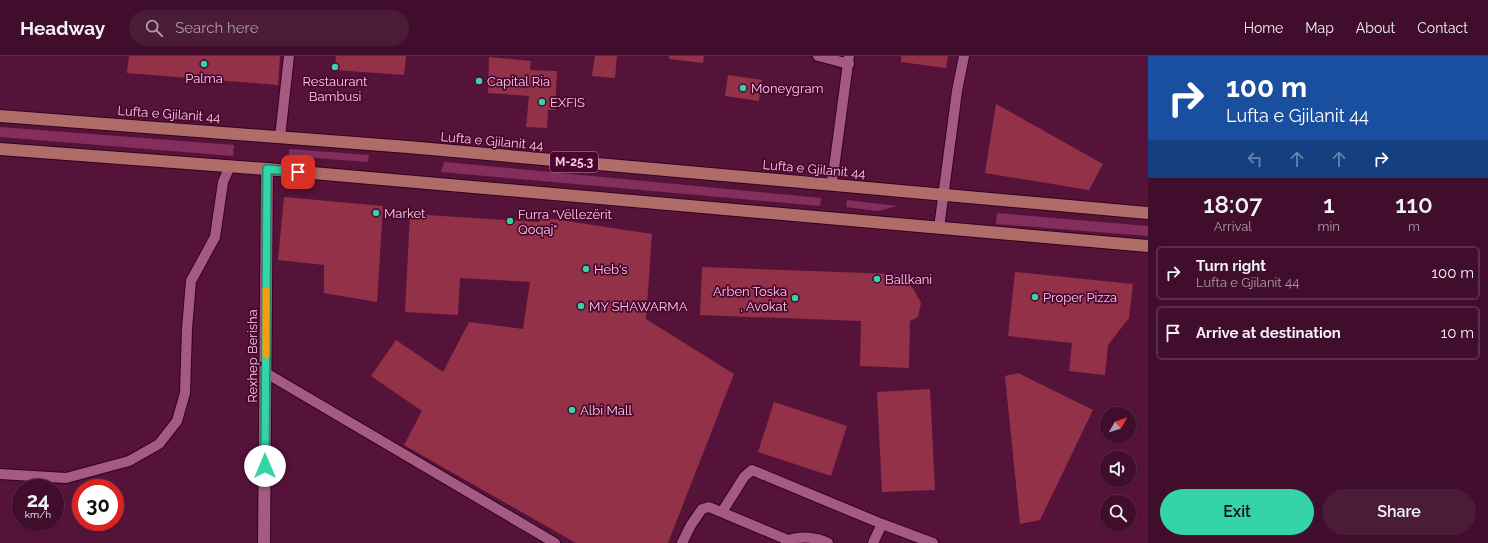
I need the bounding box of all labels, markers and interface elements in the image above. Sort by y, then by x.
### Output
search box [129,10,409,46]
text: Headway [20,17,105,39]
icon: search [143,17,165,39]
text: Search here [175,19,258,37]
text: Home [1244,20,1283,36]
text: Map [1305,20,1334,36]
text: About [1356,20,1395,36]
text: Contact [1417,20,1468,36]
marker: Palma [199,59,209,69]
marker: Restaurant Bambusi [330,62,340,72]
place label: Palma [185,71,223,86]
text: 100 m [1226,71,1307,104]
icon: right [1160,72,1212,124]
place label: Restaurant Bambusi [303,74,368,104]
place label: Capital Ria [487,74,550,89]
marker: Capital Ria [474,76,484,86]
place label: Moneygram [751,81,824,96]
marker: Moneygram [738,83,748,93]
place label: EXFIS [550,95,585,110]
marker: EXFIS [537,97,547,107]
street label: Lufta e Gjilanit 44 [117,103,221,125]
text: Lufta e Gjilanit 44 [1226,105,1369,126]
street label: Lufta e Gjilanit 44 [440,129,544,153]
icon: left [1244,148,1266,170]
icon: ahead [1286,148,1308,170]
icon: ahead [1328,148,1350,170]
icon: right [1370,148,1392,170]
road number: M-25.3 [550,152,598,172]
pin [281,155,315,189]
street label: Lufta e Gjilanit 44 [762,157,866,181]
icon: arrive [287,161,309,183]
text: 18:07 [1203,190,1262,219]
text: 1 [1323,190,1334,219]
text: 110 [1395,190,1433,219]
place label: Market [384,206,426,221]
place label: Furra "Vëllezërit Qoqaj" [518,207,612,237]
marker: Market [371,208,381,218]
marker: Furra "Vëllezërit Qoqaj" [505,216,515,226]
text: Arrival [1214,219,1252,234]
text: min [1318,219,1340,234]
text: m [1408,219,1420,234]
text: Turn right [1196,257,1266,275]
place label: Heb's [594,262,628,277]
icon: right [1162,262,1184,284]
marker: Heb's [581,264,591,274]
text: 100 m [1432,264,1474,282]
place label: Ballkani [885,272,932,287]
marker: Ballkani [872,274,882,284]
text: Lufta e Gjilanit 44 [1196,275,1299,290]
place label: Arben Toska , Avokat [713,284,788,314]
place label: Proper Pizza [1043,290,1117,305]
marker: Proper Pizza [1030,292,1040,302]
marker: Arben Toska , Avokat [790,293,800,303]
place label: MY SHAWARMA [589,299,688,314]
marker: MY SHAWARMA [576,301,586,311]
street label: Rexhep Berisha [245,309,260,403]
icon: arrive [1162,322,1184,344]
text: Arrive at destination [1196,324,1341,342]
text: 10 m [1441,324,1474,342]
place label: Albi Mall [580,403,632,418]
marker: Albi Mall [567,405,577,415]
north arrow [1100,407,1136,443]
map controls [1100,407,1136,531]
position arrow [244,445,286,487]
button: sound [1100,451,1136,487]
speed limit sign: 30 [72,479,124,531]
text: 24 [27,488,49,512]
button: Exit [1160,489,1314,535]
button: Share [1322,489,1476,535]
button: search [1100,495,1136,531]
text: km/h [25,509,51,520]

